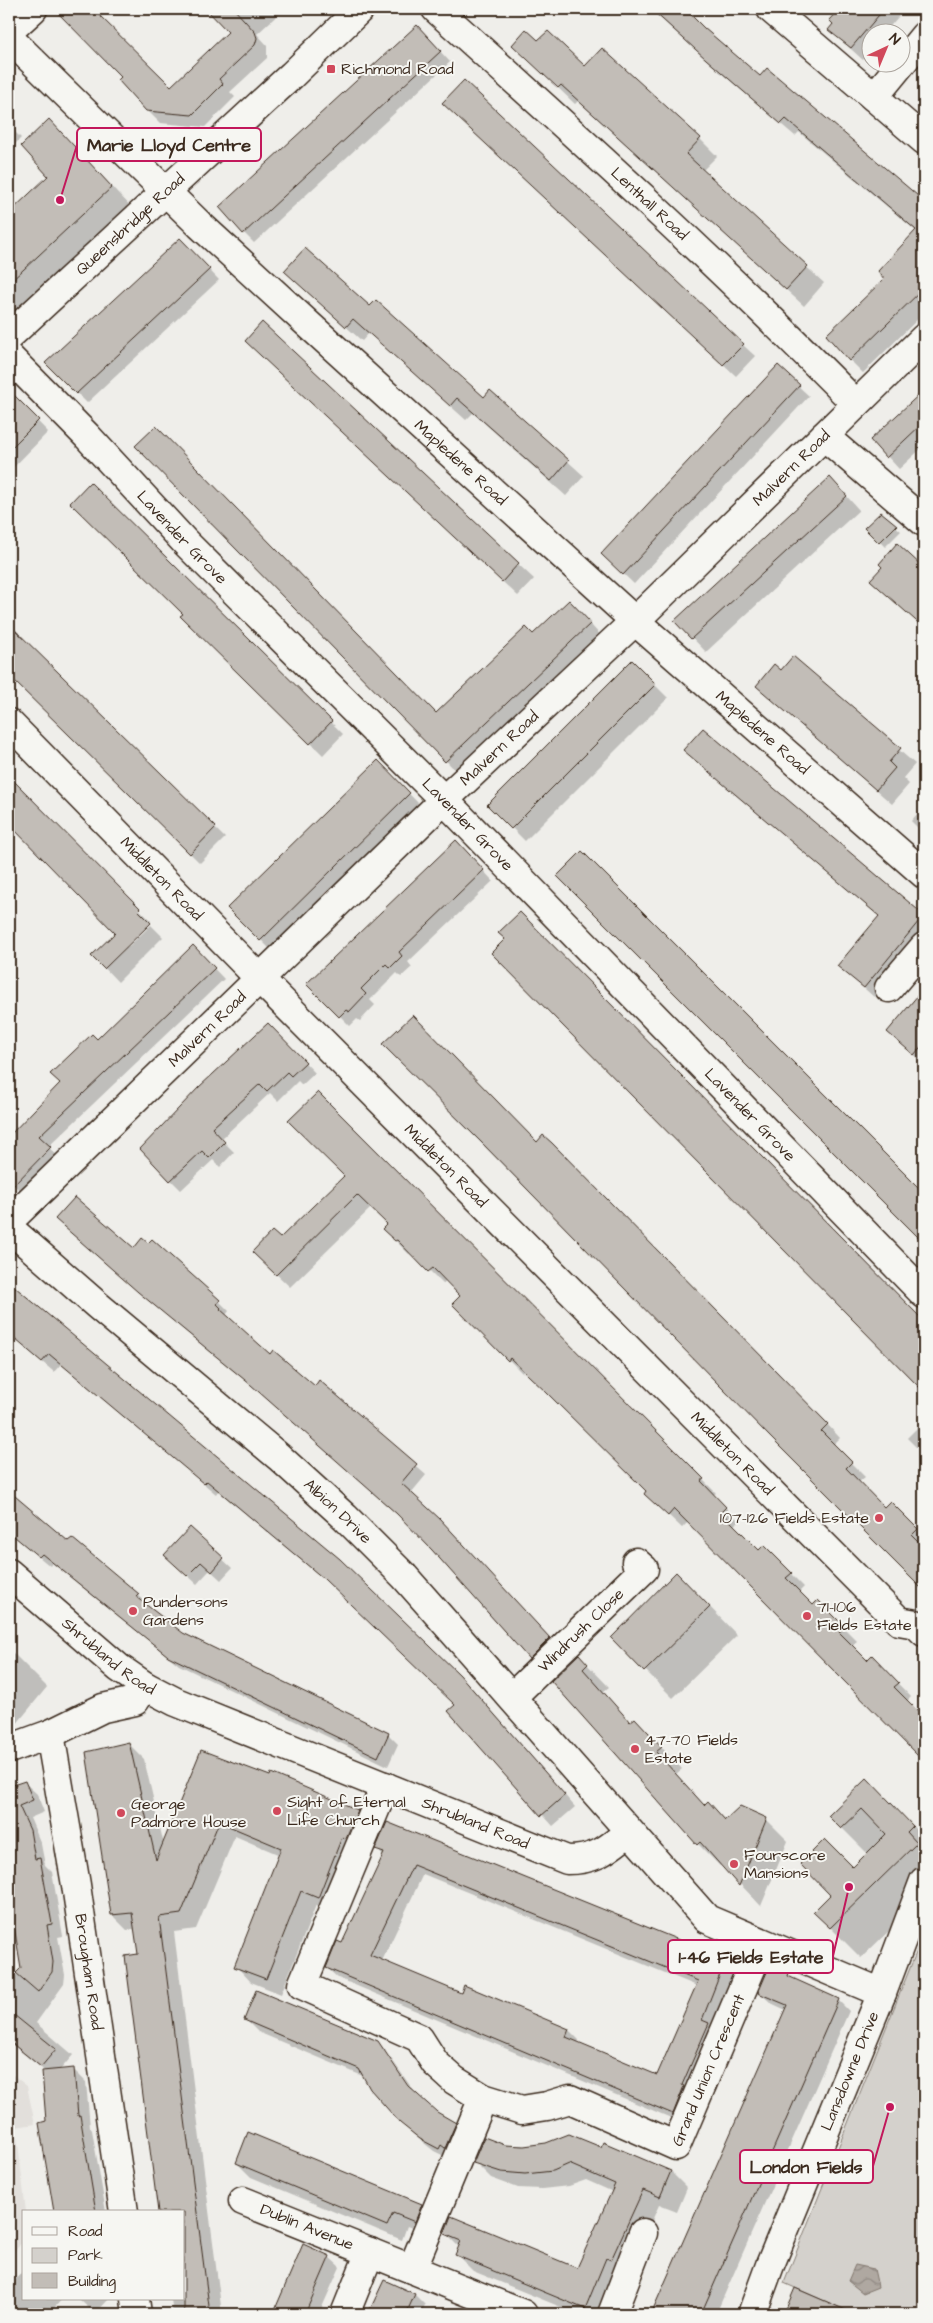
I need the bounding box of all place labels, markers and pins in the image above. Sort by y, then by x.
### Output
place label: Richmond Road [341,58,454,80]
marker: Richmond Road [325,63,337,75]
callout: Marie Lloyd Centre [77,128,261,161]
place label: 107-126 Fields Estate [720,1507,869,1529]
marker: 107-126 Fields Estate [873,1512,885,1524]
place label: Pundersons Gardens [143,1591,228,1631]
place label: 71-106 Fields Estate [817,1596,912,1636]
marker: Pundersons Gardens [127,1605,139,1617]
marker: 71-106 Fields Estate [801,1610,813,1622]
place label: 47-70 Fields Estate [645,1729,738,1769]
marker: 47-70 Fields Estate [629,1743,641,1755]
place label: Sight of Eternal Life Church [287,1791,406,1831]
place label: George Padmore House [131,1793,247,1833]
marker: Sight of Eternal Life Church [271,1805,283,1817]
marker: George Padmore House [115,1807,127,1819]
place label: Fourscore Mansions [744,1844,826,1884]
marker: Fourscore Mansions [728,1858,740,1870]
callout: 1-46 Fields Estate [668,1940,833,1973]
callout: London Fields [740,2150,873,2183]

